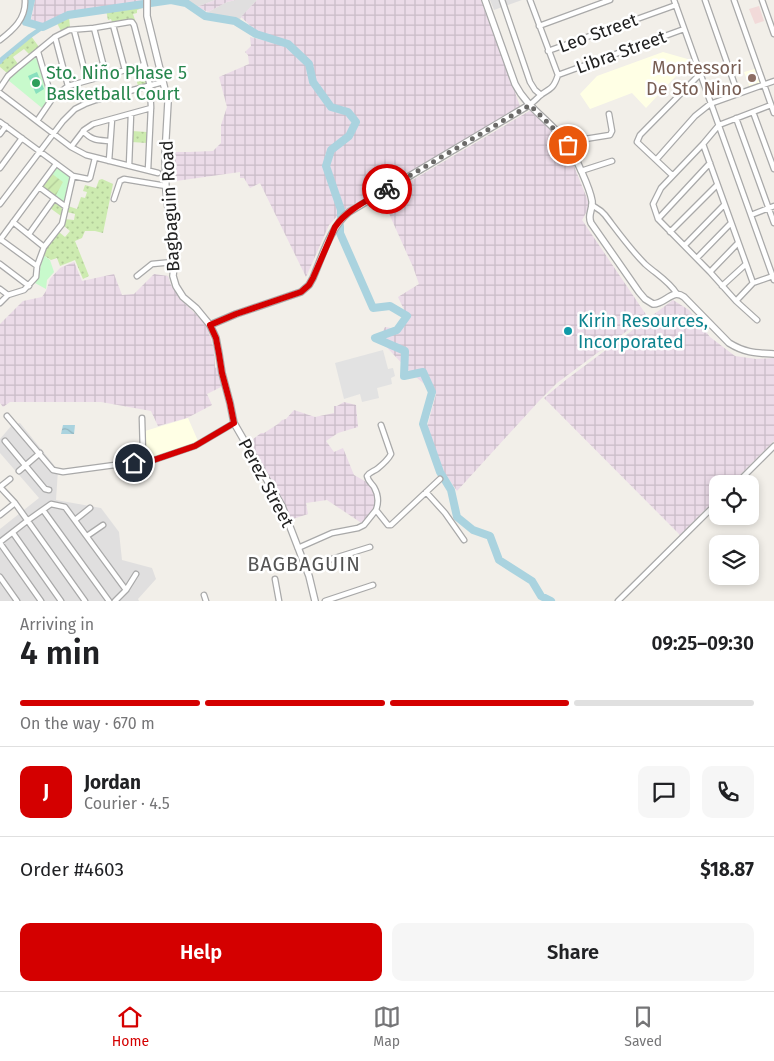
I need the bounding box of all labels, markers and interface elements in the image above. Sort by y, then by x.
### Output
street label: Leo Street [555,8,641,57]
street label: Libra Street [573,25,670,78]
place label: Montessori De Sto Nino [646,57,742,100]
place label: Sto. Niño Phase 5 Basketball Court [46,62,187,105]
marker: Montessori De Sto Nino [746,72,758,84]
marker: Sto. Niño Phase 5 Basketball Court [30,77,42,89]
pin [547,124,589,166]
icon: bag [554,131,582,159]
street label: Bagbaguin Road [156,140,184,272]
courier [362,164,412,214]
icon: bike [373,175,401,203]
place label: Kirin Resources, Incorporated [578,310,708,353]
marker: Kirin Resources, Incorporated [562,325,574,337]
street label: Perez Street [233,435,299,532]
pin [113,442,155,484]
icon: home [120,449,148,477]
map controls [709,475,759,585]
button: locate [709,475,759,525]
button: layers [709,535,759,585]
district label: BAGBAGUIN [247,552,361,576]
text: Arriving in [20,615,94,634]
text: 09:25–09:30 [652,632,754,655]
text: 4 min [20,634,100,672]
text: On the way · 670 m [20,714,155,733]
button: chat [638,766,690,818]
button: phone [702,766,754,818]
text: Jordan [84,771,141,794]
text: J [43,780,49,803]
text: Courier · 4.5 [84,794,170,813]
text: Order #4603 [20,858,124,881]
text: $18.87 [700,858,754,881]
button: Help [20,923,382,981]
button: Share [392,923,754,981]
tab: Home [112,1003,149,1050]
tab: Map [373,1003,401,1050]
tab: Saved [624,1003,662,1050]

